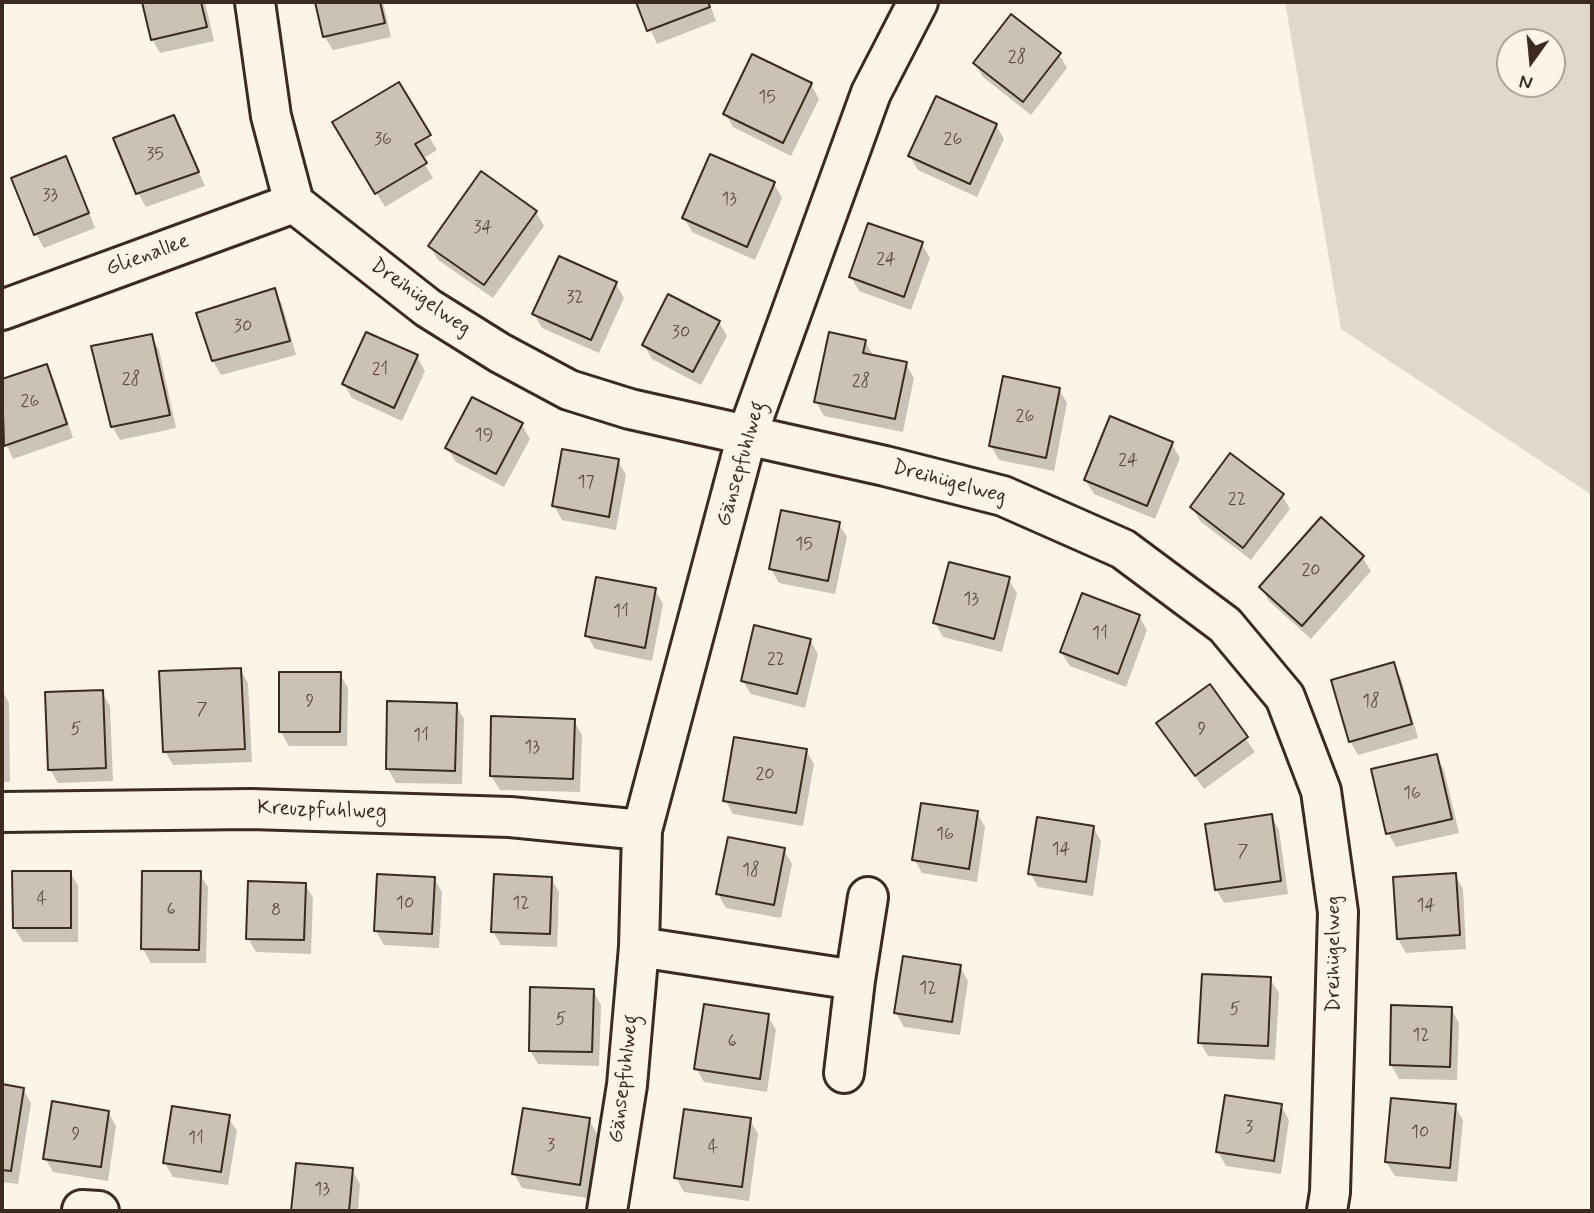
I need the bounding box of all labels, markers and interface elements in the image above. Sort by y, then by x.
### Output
north arrow [1496,28,1566,98]
house number: 28 [1008,47,1026,69]
text: N [1517,68,1535,96]
house number: 15 [758,87,776,109]
house number: 36 [374,129,392,151]
house number: 26 [944,129,962,151]
house number: 35 [146,144,164,166]
house number: 33 [42,185,58,207]
house number: 13 [721,189,737,211]
house number: 34 [473,217,493,239]
street label: Glienallee [103,229,193,283]
house number: 24 [876,249,896,271]
street label: Dreihügelweg [365,254,475,342]
house number: 32 [566,287,584,309]
house number: 30 [234,316,252,338]
house number: 30 [672,322,690,344]
house number: 21 [372,359,388,381]
house number: 28 [122,369,140,391]
house number: 28 [852,371,870,393]
house number: 26 [21,391,39,413]
street label: Gänsepfuhlweg [712,398,772,530]
house number: 26 [1016,406,1034,428]
house number: 19 [475,425,493,447]
house number: 24 [1118,450,1138,472]
street label: Dreihügelweg [889,456,1009,510]
house number: 17 [577,472,595,494]
house number: 22 [1228,489,1246,511]
house number: 15 [795,534,813,556]
house number: 20 [1301,560,1321,582]
house number: 13 [963,589,979,611]
house number: 11 [613,601,629,623]
house number: 11 [1092,623,1108,645]
house number: 22 [767,649,785,671]
house number: 9 [306,691,314,713]
house number: 18 [1362,691,1380,713]
house number: 7 [197,699,207,721]
house number: 5 [71,719,81,741]
house number: 9 [1198,719,1206,741]
house number: 11 [413,725,429,747]
house number: 13 [524,737,540,759]
house number: 20 [755,764,775,786]
house number: 16 [1403,783,1421,805]
street label: Kreuzpfuhlweg [257,796,387,826]
house number: 16 [936,824,954,846]
house number: 14 [1052,839,1070,861]
house number: 7 [1238,841,1248,863]
house number: 18 [742,860,760,882]
house number: 4 [37,889,47,911]
house number: 10 [396,893,414,915]
house number: 12 [512,893,530,915]
house number: 14 [1417,895,1435,917]
street label: Dreihügelweg [1322,896,1348,1012]
house number: 6 [166,899,176,921]
house number: 8 [271,900,281,922]
house number: 12 [919,978,937,1000]
house number: 5 [1230,999,1240,1021]
house number: 5 [556,1009,566,1031]
street label: Gänsepfuhlweg [605,1013,645,1145]
house number: 12 [1412,1025,1430,1047]
house number: 6 [727,1031,737,1053]
house number: 3 [1245,1117,1253,1139]
house number: 10 [1411,1122,1429,1144]
house number: 9 [72,1124,80,1146]
house number: 11 [188,1128,204,1150]
house number: 3 [547,1135,555,1157]
house number: 4 [708,1137,718,1159]
house number: 13 [314,1179,330,1201]

